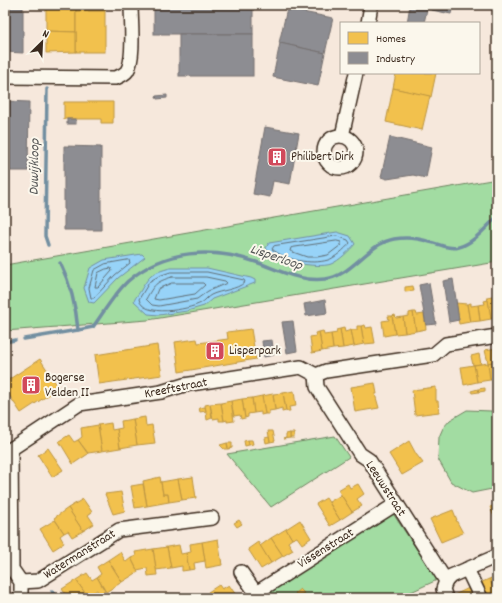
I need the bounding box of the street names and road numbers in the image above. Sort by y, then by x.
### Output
street label: Kreeftstraat [143,374,209,404]
street label: Leeuwstraat [360,457,410,521]
street label: Vissenstraat [294,524,358,574]
street label: Watermanstraat [40,525,120,585]

